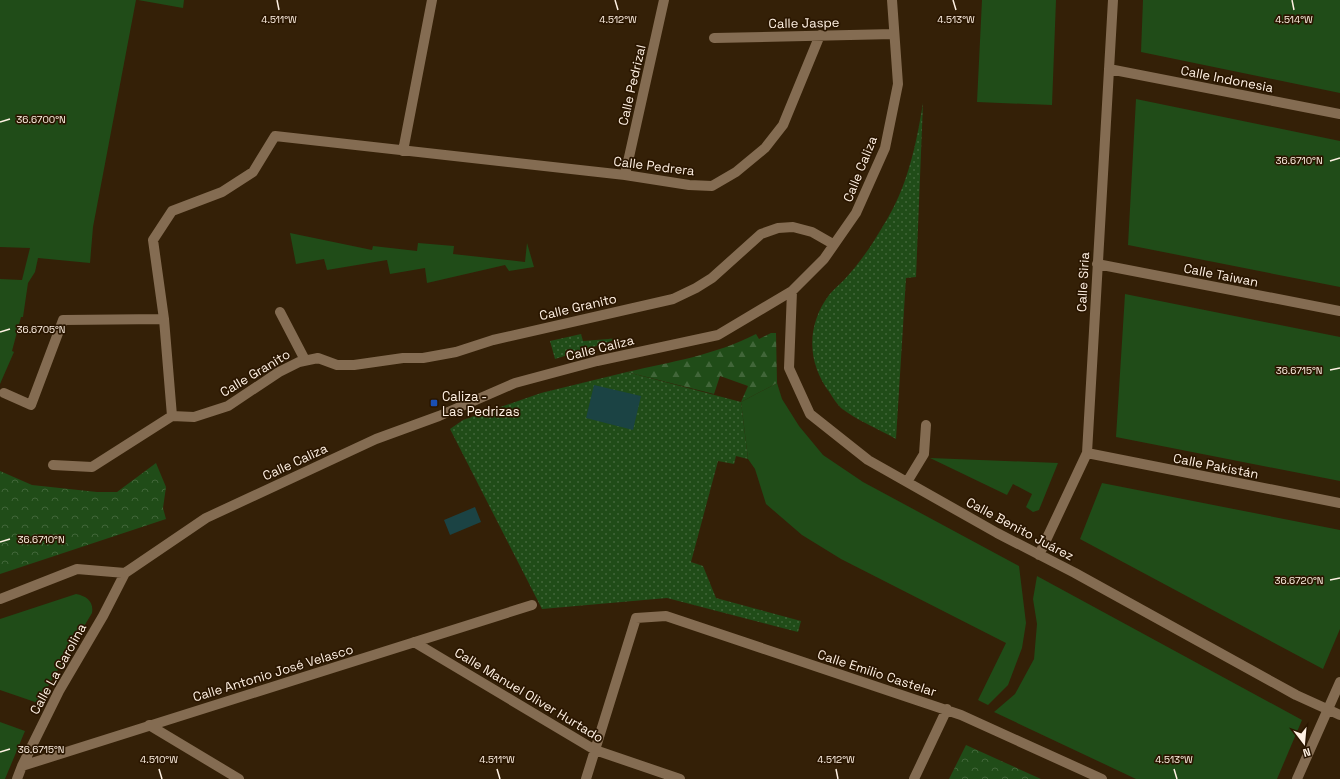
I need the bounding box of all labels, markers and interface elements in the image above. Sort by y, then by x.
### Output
text: 4.511°W [261,13,297,26]
text: 4.512°W [599,13,637,26]
text: 4.513°W [937,13,975,26]
text: 4.514°W [1275,13,1313,26]
street label: Calle Jaspe [768,14,840,32]
street label: Calle Pedrizal [614,43,650,127]
street label: Calle Indonesia [1179,62,1275,96]
text: 36.6700°N [16,113,66,126]
street label: Calle Caliza [839,133,881,204]
street label: Calle Pedrera [613,153,696,179]
text: 36.6710°N [1275,154,1323,167]
street label: Calle Siria [1073,251,1093,312]
street label: Calle Taiwan [1182,259,1260,291]
street label: Calle Granito [538,290,618,324]
text: 36.6705°N [17,323,66,336]
street label: Calle Caliza [564,331,636,365]
street label: Calle Granito [217,345,293,401]
text: 36.6715°N [1276,364,1322,377]
place label: Caliza - Las Pedrizas [442,388,520,420]
marker: Caliza - Las Pedrizas [429,398,439,408]
street label: Calle Caliza [260,439,331,484]
street label: Calle Pakistán [1172,449,1260,483]
street label: Calle Benito Juárez [963,493,1077,565]
text: 36.6710°N [17,533,65,546]
text: 36.6720°N [1274,574,1324,587]
street label: Calle La Carolina [26,620,90,718]
street label: Calle Antonio José Velasco [191,640,355,706]
street label: Calle Manuel Oliver Hurtado [451,644,607,746]
street label: Calle Emilio Castelar [815,646,939,700]
north arrow [1284,723,1324,763]
text: 36.6715°N [18,743,64,756]
text: N [1301,745,1312,760]
text: 4.510°W [140,753,178,766]
text: 4.511°W [479,753,515,766]
text: 4.512°W [817,753,855,766]
text: 4.513°W [1155,753,1193,766]

